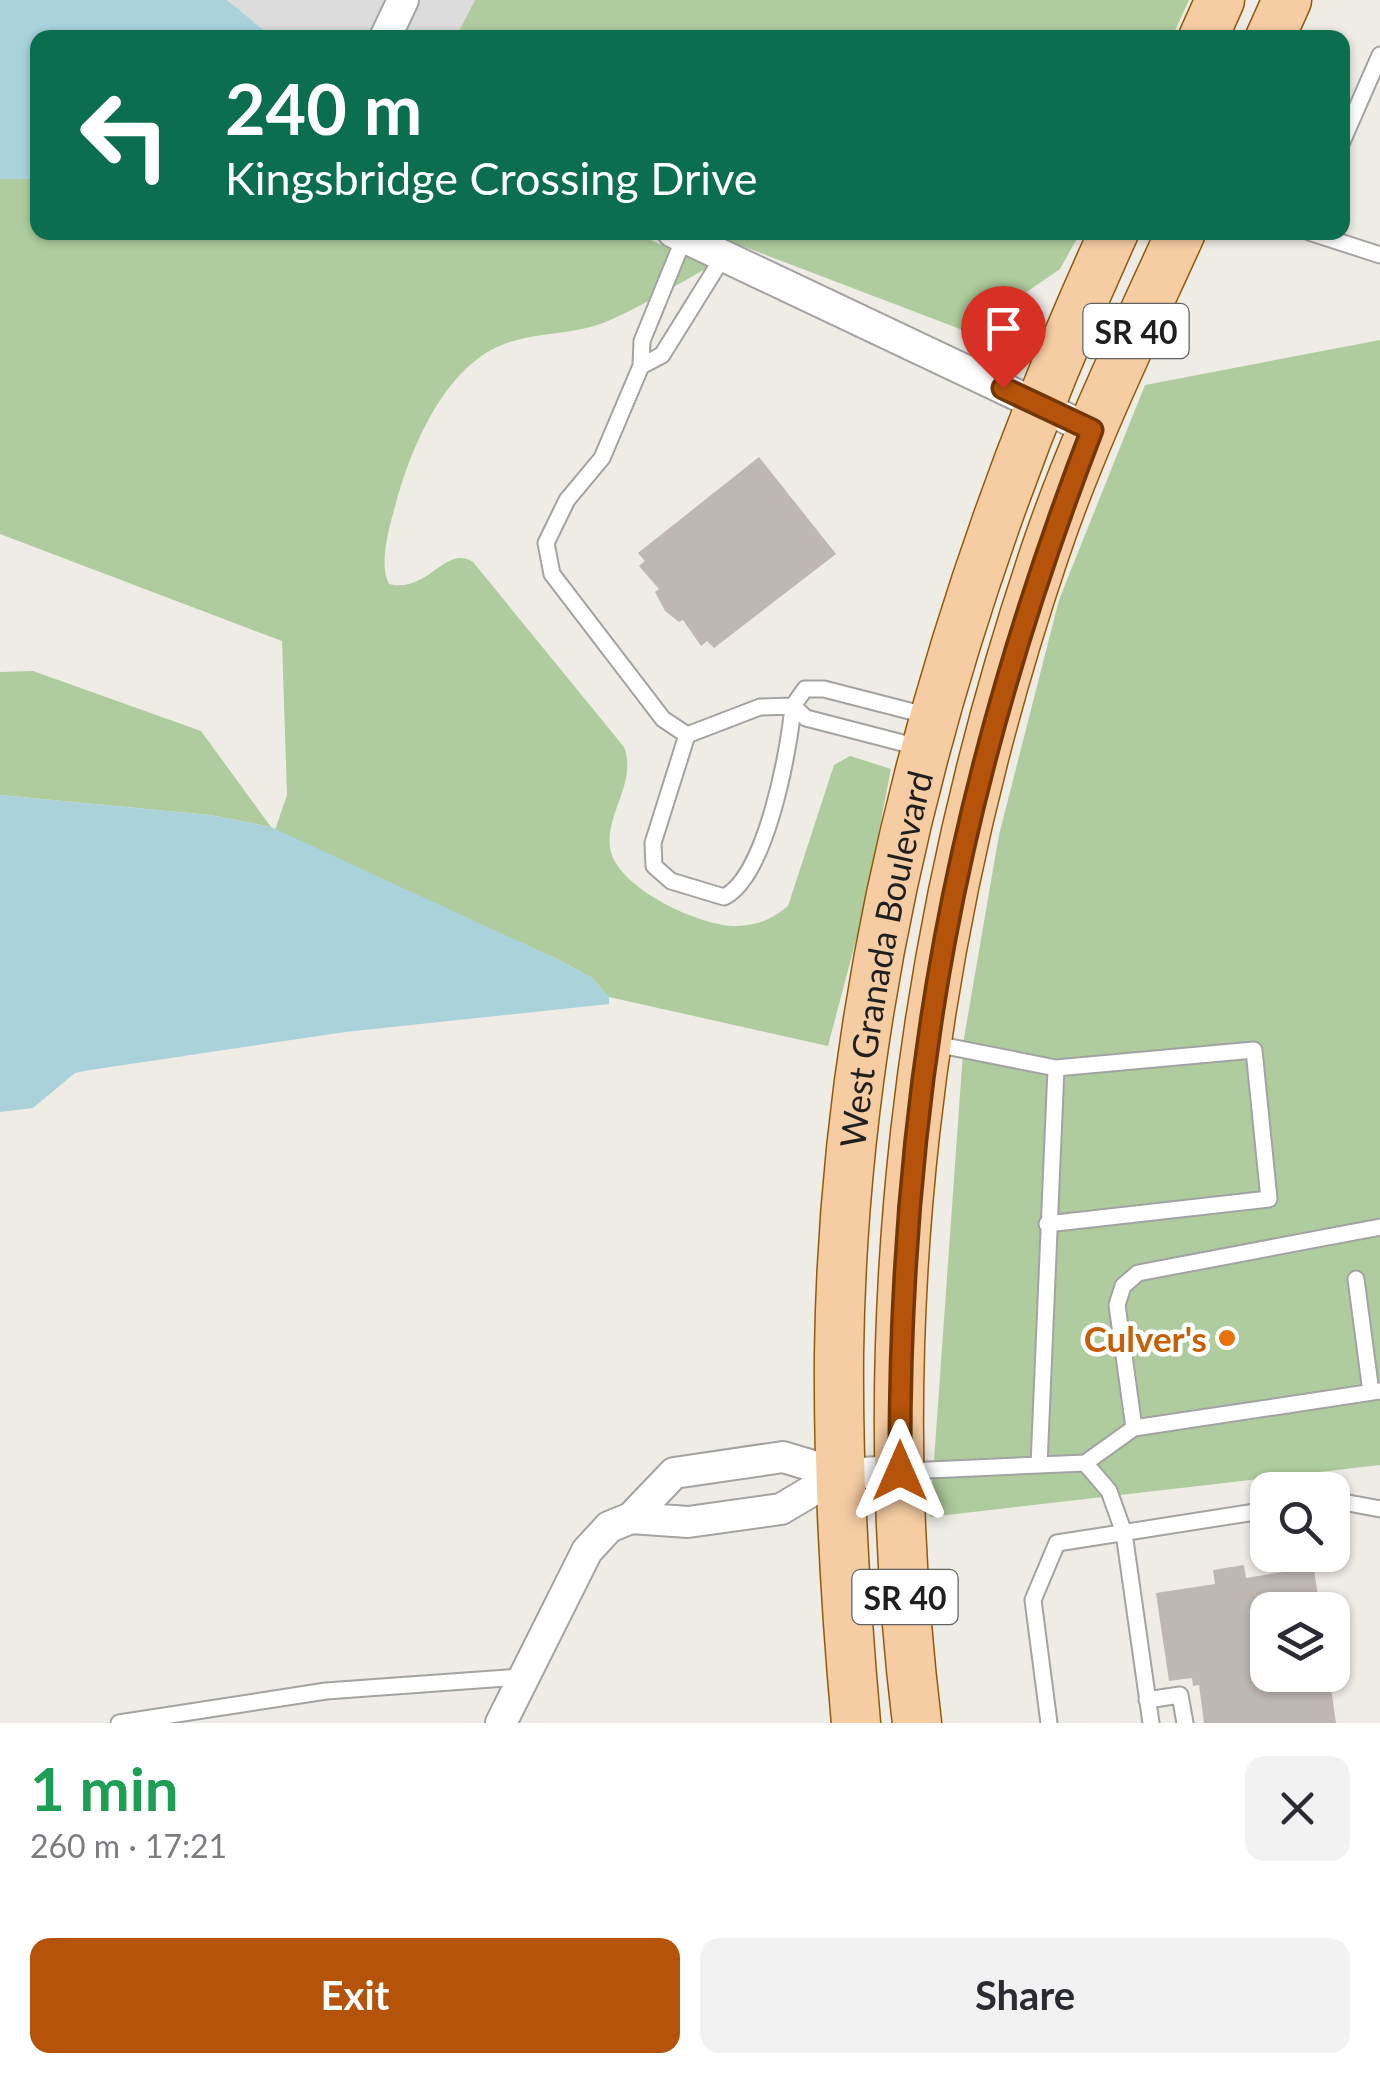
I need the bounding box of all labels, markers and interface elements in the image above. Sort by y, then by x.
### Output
text: 240 m [225,66,422,150]
icon: left [60,70,190,200]
text: Kingsbridge Crossing Drive [225,151,758,205]
pin [961,286,1046,389]
icon: arrive [976,301,1031,356]
road number: SR 40 [1084,304,1188,358]
street label: West Granada Boulevard [830,766,940,1149]
place label: Culver's [1084,1317,1207,1359]
marker: Culver's [1216,1327,1238,1349]
position arrow [848,1419,952,1523]
map controls [1250,1472,1350,1692]
button: search [1250,1472,1350,1572]
road number: SR 40 [852,1570,958,1624]
button: layers [1250,1592,1350,1692]
text: 1 min [30,1752,179,1824]
button: close [1245,1756,1350,1861]
text: 260 m · 17:21 [30,1826,227,1865]
button: Exit [30,1938,680,2053]
button: Share [700,1938,1350,2053]

